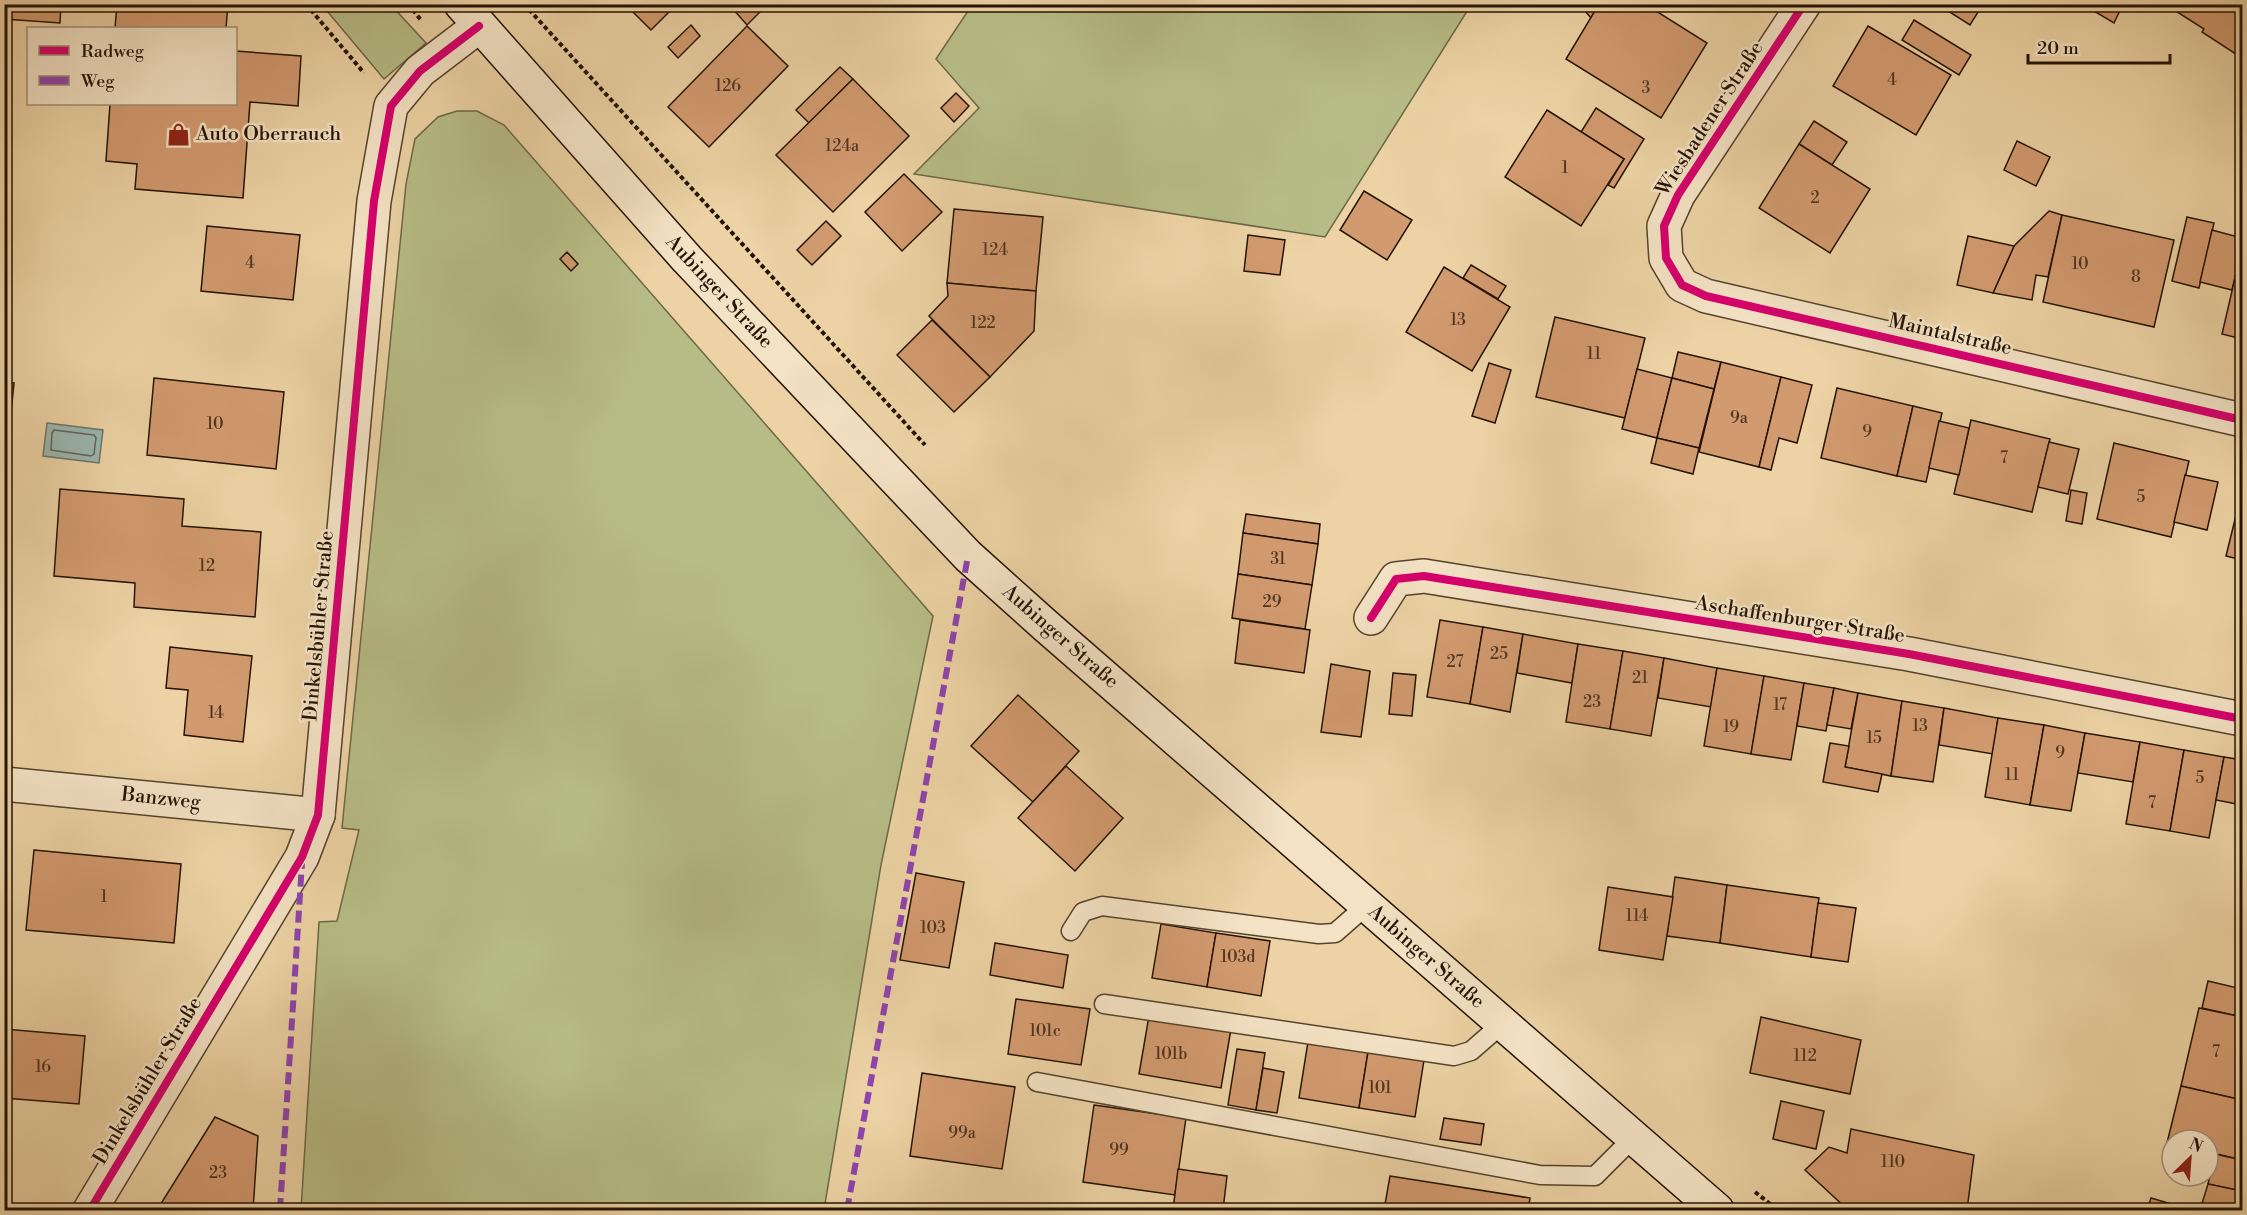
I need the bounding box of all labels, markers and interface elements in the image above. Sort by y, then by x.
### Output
legend [27,27,237,105]
scale bar [2028,27,2170,65]
street label: Wiesbadener Straße [1650,37,1769,202]
text: 20 m [2037,37,2079,60]
text: Radweg [81,40,145,63]
text: Weg [80,70,115,93]
house number: 4 [1887,70,1897,90]
house number: 126 [715,76,741,96]
house number: 3 [1642,78,1651,98]
shop icon: Auto Oberrauch [165,121,191,147]
place label: Auto Oberrauch [195,122,341,147]
house number: 124a [825,136,860,156]
house number: 1 [1562,158,1569,178]
house number: 2 [1810,188,1820,208]
street label: Aubinger Straße [659,229,778,354]
house number: 124 [982,240,1008,260]
house number: 4 [245,253,255,273]
house number: 10 [2072,254,2089,274]
house number: 8 [2131,267,2141,287]
street label: Maintalstraße [1886,309,2014,361]
house number: 13 [1450,310,1466,330]
house number: 122 [970,313,996,333]
house number: 11 [1587,344,1601,364]
house number: 9a [1730,408,1749,428]
house number: 10 [207,414,224,434]
house number: 9 [1862,422,1872,442]
house number: 7 [2000,448,2008,468]
house number: 5 [2137,487,2146,507]
street label: Dinkelsbühler Straße [298,530,340,722]
house number: 31 [1270,549,1286,569]
house number: 12 [199,556,215,576]
street label: Aubinger Straße [996,579,1123,694]
street label: Aschaffenburger Straße [1692,591,1907,649]
house number: 29 [1263,592,1282,612]
house number: 25 [1490,644,1508,664]
house number: 27 [1446,652,1464,672]
house number: 21 [1632,668,1648,688]
house number: 23 [1583,692,1601,712]
house number: 17 [1773,695,1787,715]
house number: 14 [208,703,224,723]
house number: 13 [1912,716,1928,736]
house number: 19 [1723,717,1739,737]
house number: 15 [1866,728,1882,748]
house number: 9 [2055,743,2065,763]
house number: 11 [2005,765,2019,785]
house number: 5 [2196,768,2205,788]
street label: Banzweg [119,782,203,816]
house number: 7 [2148,793,2156,813]
house number: 1 [101,887,108,907]
street label: Aubinger Straße [1362,899,1489,1014]
house number: 114 [1625,906,1649,926]
house number: 103 [920,918,946,938]
house number: 103d [1221,947,1255,967]
street label: Dinkelsbühler Straße [88,993,208,1169]
house number: 101c [1029,1021,1061,1041]
house number: 7 [2212,1042,2220,1062]
house number: 101b [1155,1044,1187,1064]
house number: 112 [1793,1046,1817,1066]
house number: 16 [35,1057,51,1077]
house number: 101 [1368,1078,1392,1098]
house number: 99a [948,1123,977,1143]
north arrow [2160,1128,2220,1188]
text: N [2186,1134,2206,1157]
house number: 99 [1109,1140,1129,1160]
house number: 110 [1881,1152,1905,1172]
house number: 23 [209,1163,227,1183]

